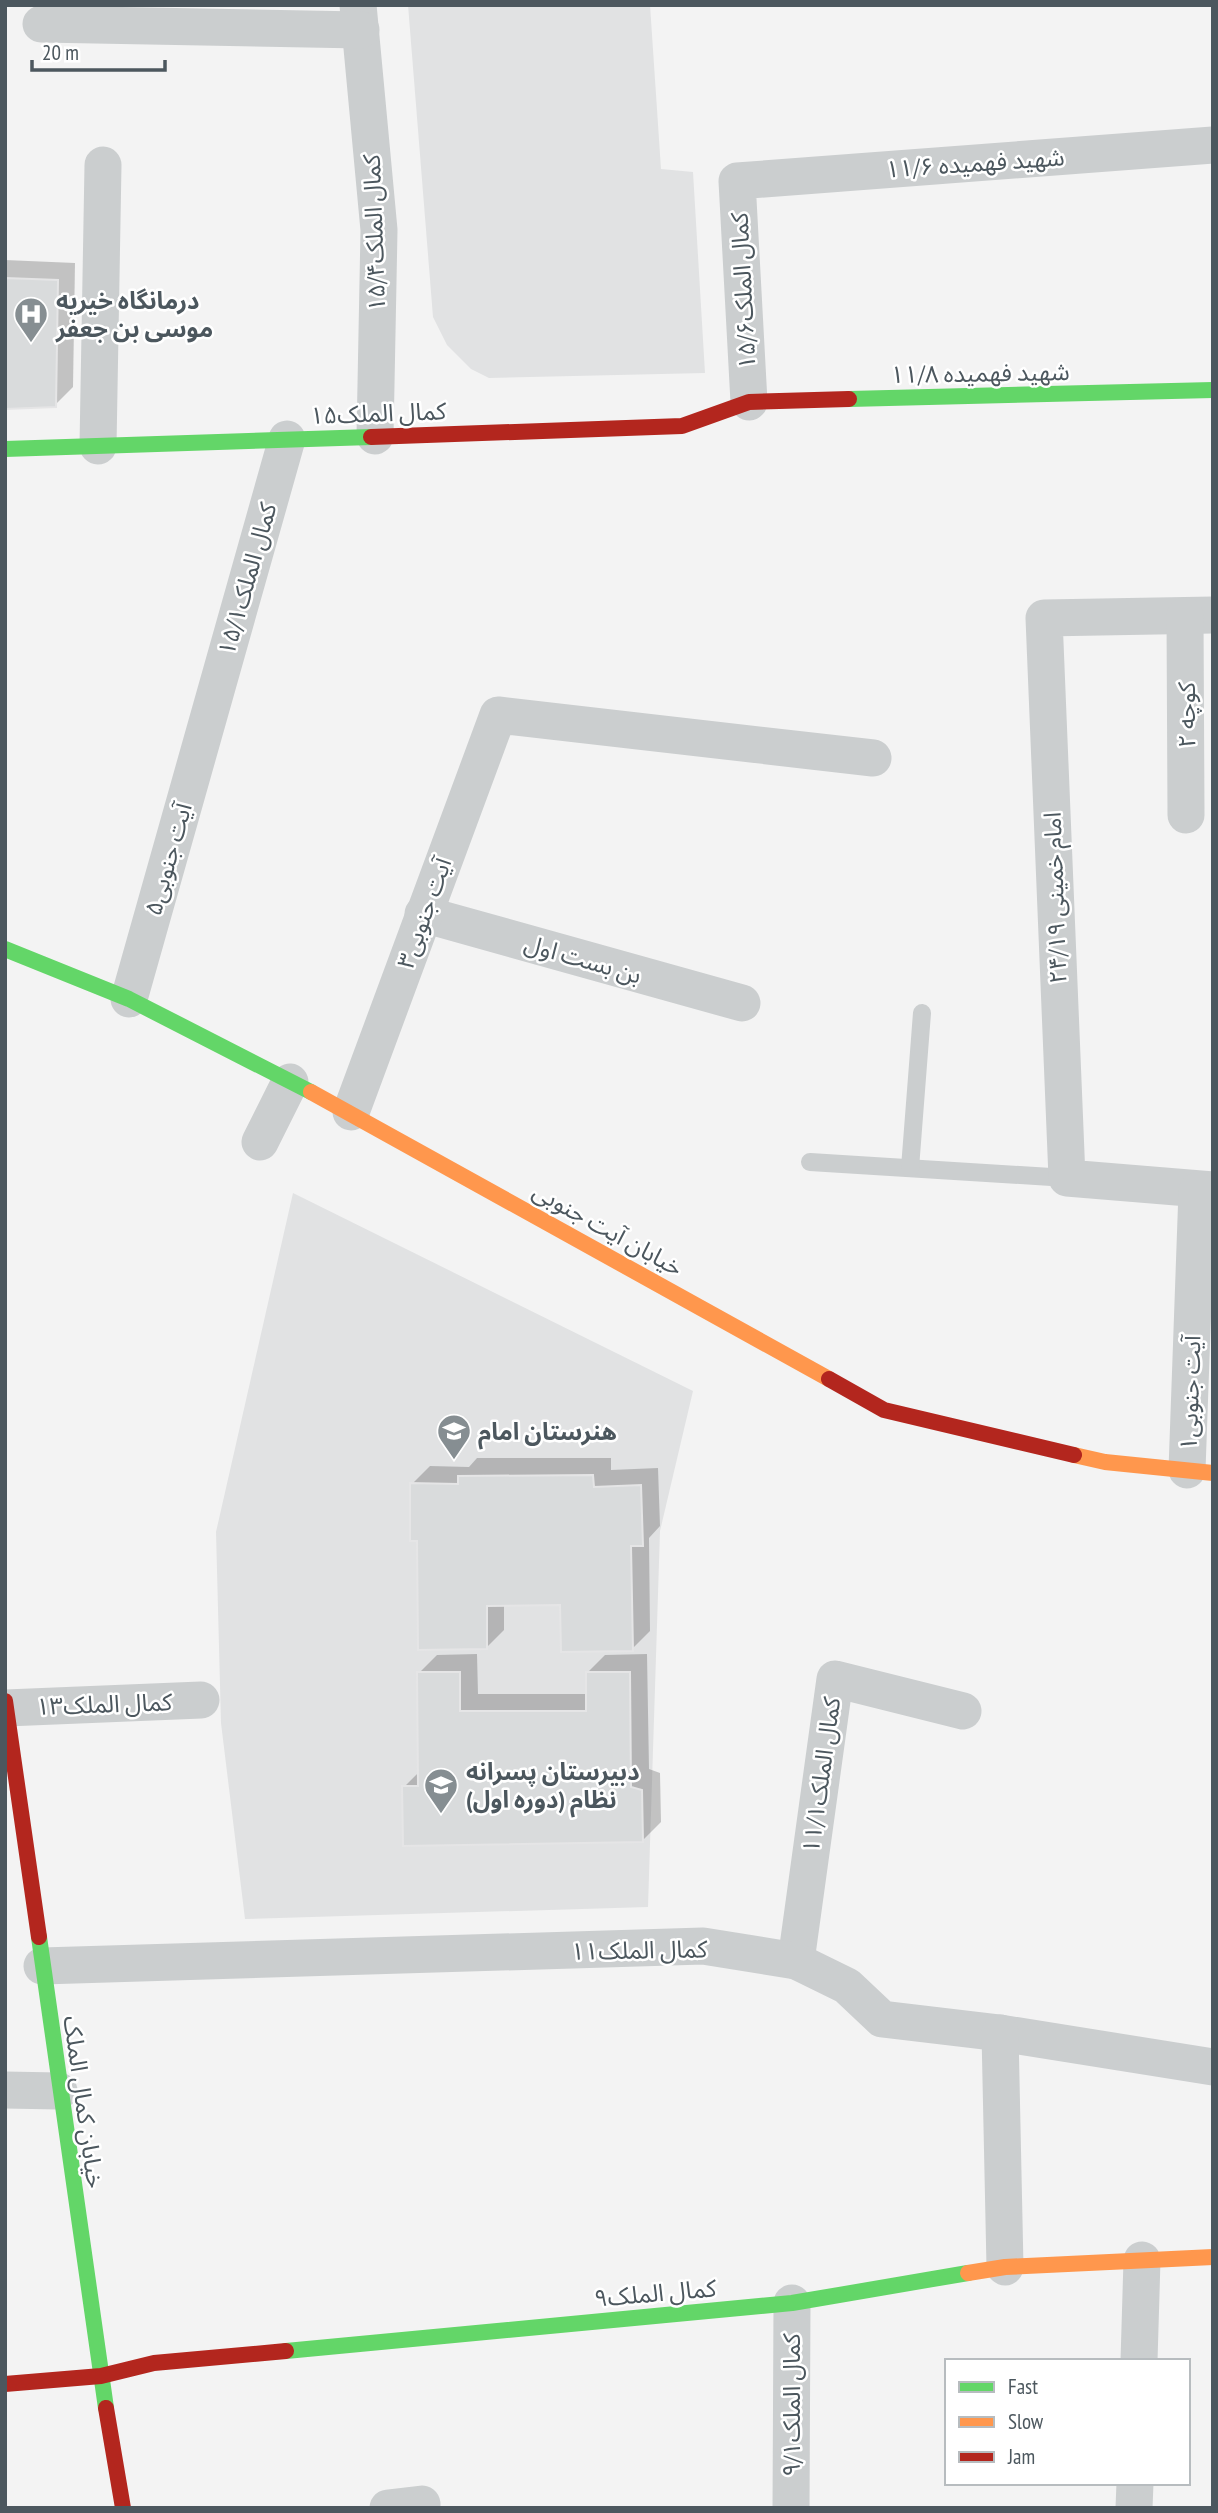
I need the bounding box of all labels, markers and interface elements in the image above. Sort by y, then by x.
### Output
scale bar [32,28,164,72]
text: 20 m [42,39,79,66]
street label: شهید فهمیده ۱۱/۶ [884,141,1066,185]
street label: کمال الملک۱۵/۴ [356,153,392,312]
street label: کمال الملک۱۵/۶ [723,211,763,370]
place label: درمانگاه خیریه موسی بن جعفر [55,285,213,344]
hospital icon: درمانگاه خیریه موسی بن جعفر [12,295,50,344]
street label: شهید فهمیده ۱۱/۸ [890,356,1070,390]
street label: کمال الملک۱۵ [309,395,448,431]
street label: کمال الملک۱۵/۱ [210,498,284,659]
street label: کوچه ۲ [1171,681,1202,748]
street label: آیت جنوبی۵ [137,798,199,919]
street label: امام خمینی ۲۴/۱۹ [1037,811,1076,984]
street label: آیت جنوبی۳ [390,852,459,973]
street label: بن بست اول [521,928,645,990]
street label: خیابان آیت جنوبی [527,1175,689,1283]
street label: آیت جنوبی۱ [1172,1334,1208,1451]
school or university icon: هنرستان امام [435,1412,473,1461]
place label: هنرستان امام [478,1416,617,1450]
street label: کمال الملک۱۳ [35,1686,174,1722]
street label: کمال الملک۱۱/۱ [795,1694,847,1855]
place label: دبیرستان پسرانه نظام (دوره اول) [466,1756,640,1818]
school or university icon: دبیرستان پسرانه نظام (دوره اول) [422,1766,460,1815]
street label: کمال الملک۱۱ [571,1933,709,1967]
street label: خیابان کمال الملک [57,2014,111,2190]
street label: کمال الملک۹ [593,2272,719,2314]
street label: کمال الملک۹/۱ [776,2332,807,2477]
legend [945,2359,1190,2485]
text: Fast [1008,2373,1038,2400]
text: Slow [1008,2408,1044,2435]
text: Jam [1007,2443,1035,2470]

